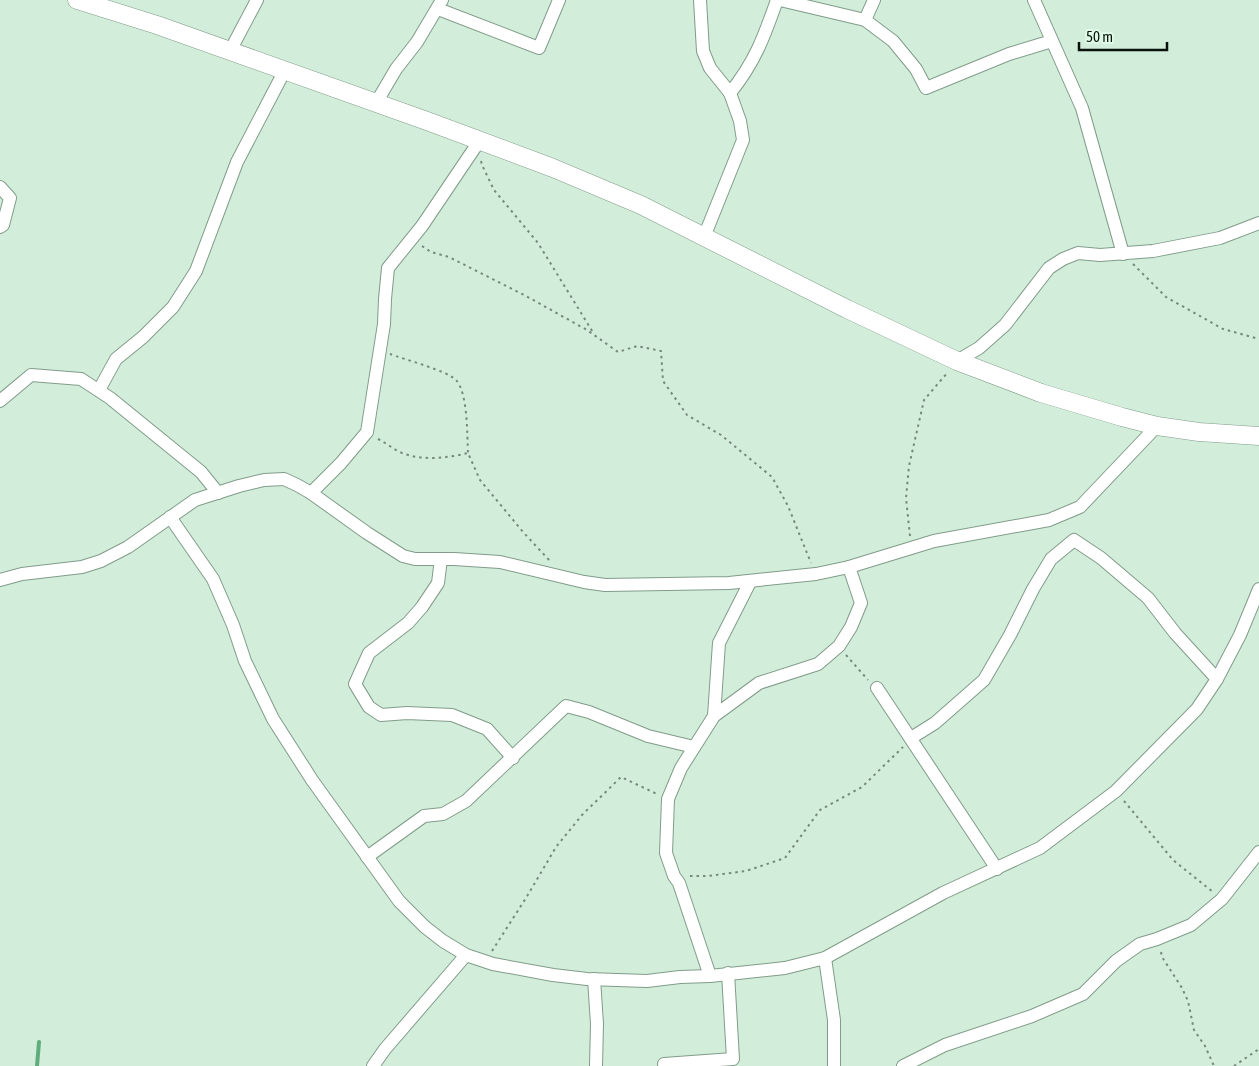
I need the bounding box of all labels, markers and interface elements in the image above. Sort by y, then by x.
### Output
scale bar [1079,20,1166,52]
text: 50 m [1086,28,1113,45]

